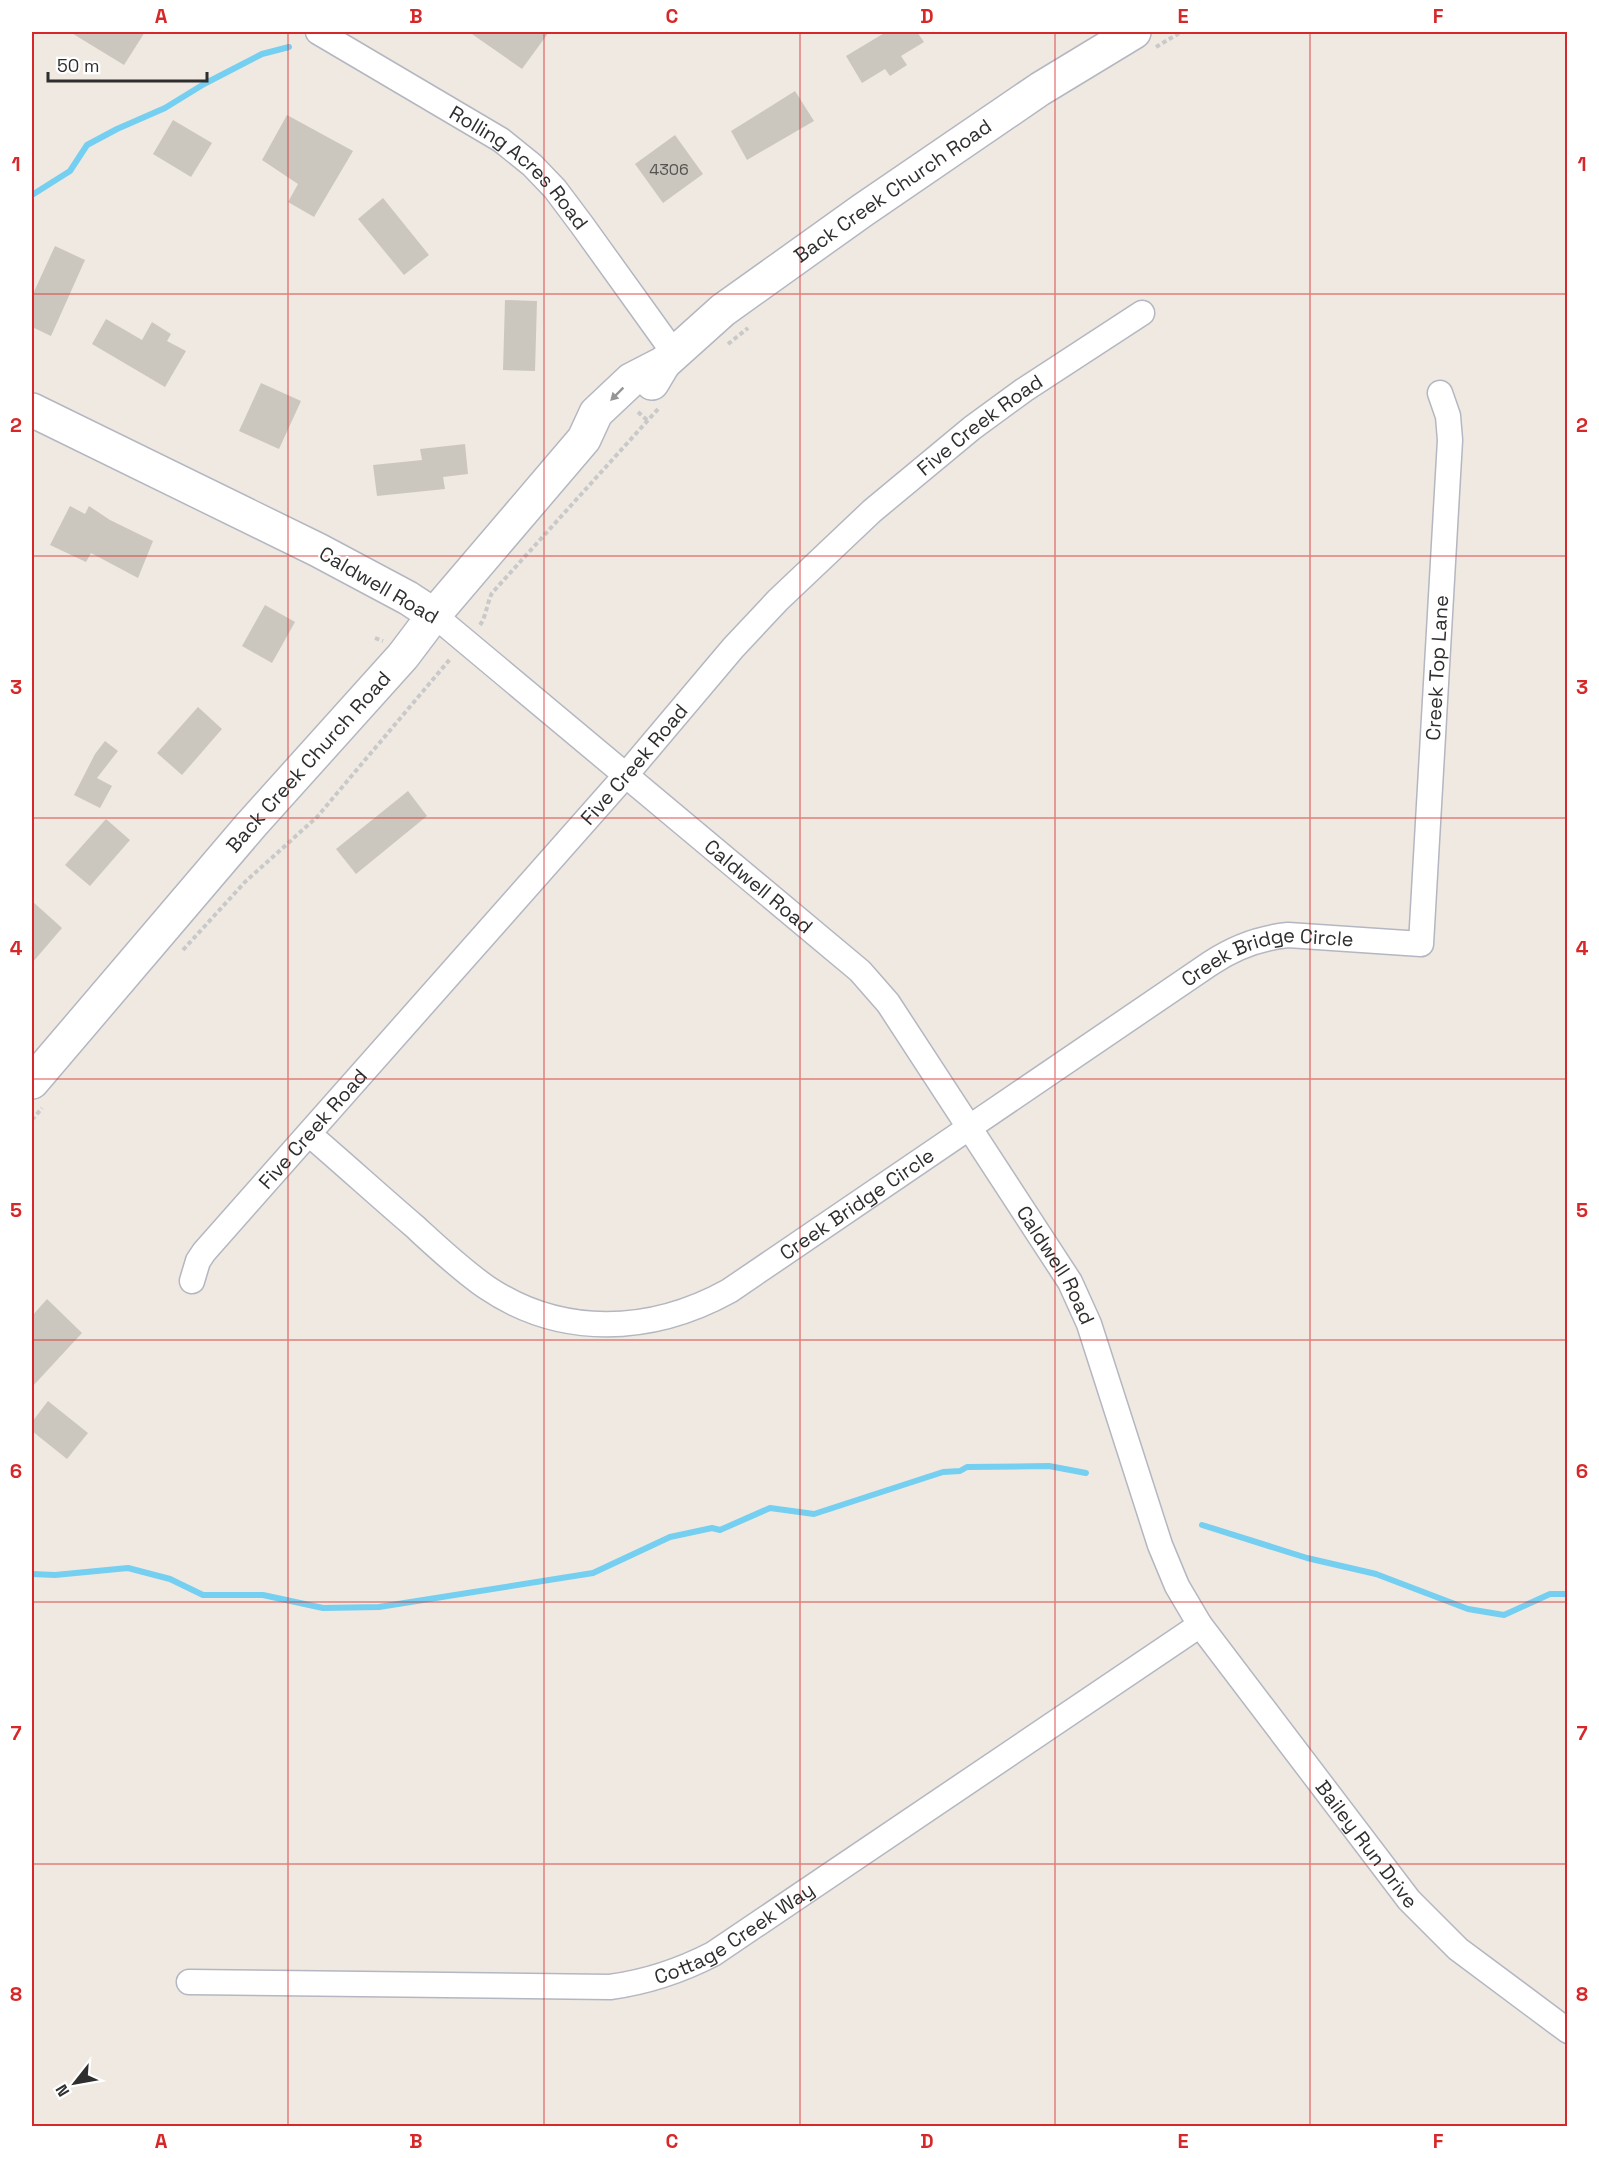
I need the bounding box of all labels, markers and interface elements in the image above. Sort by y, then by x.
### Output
text: A [155,3,168,29]
text: B [409,3,423,29]
text: C [666,3,679,29]
text: D [920,3,934,29]
text: E [1177,3,1189,29]
text: F [1433,3,1444,29]
scale bar [48,45,207,83]
text: 50 m [57,54,99,77]
street label: Rolling Acres Road [445,100,594,235]
street label: Back Creek Church Road [789,113,996,268]
text: 1 [11,151,21,177]
text: 1 [1577,151,1587,177]
house number: 4306 [649,159,689,180]
street label: Five Creek Road [912,368,1048,481]
one-way arrow [610,386,624,400]
text: 2 [10,412,22,438]
text: 2 [1576,412,1588,438]
street label: Caldwell Road [315,540,443,630]
street label: Creek Top Lane [1420,594,1454,741]
street label: Back Creek Church Road [220,666,396,858]
text: 3 [10,674,22,700]
text: 3 [1576,674,1588,700]
street label: Five Creek Road [575,698,693,830]
street label: Caldwell Road [699,833,818,939]
street label: Creek Bridge Circle [1176,922,1354,992]
text: 4 [10,935,23,961]
text: 4 [1576,935,1589,961]
street label: Five Creek Road [253,1063,373,1194]
street label: Creek Bridge Circle [774,1142,939,1266]
text: 5 [10,1197,22,1223]
text: 5 [1576,1197,1588,1223]
street label: Caldwell Road [1011,1201,1100,1328]
text: 6 [10,1458,22,1484]
text: 6 [1576,1458,1588,1484]
text: 7 [10,1720,22,1746]
text: 7 [1576,1720,1588,1746]
street label: Bailey Run Drive [1310,1775,1423,1914]
street label: Cottage Creek Way [651,1876,819,1990]
text: 8 [10,1981,22,2007]
text: 8 [1576,1981,1588,2007]
north arrow [45,2053,105,2113]
text: N [51,2080,74,2100]
text: A [155,2128,168,2154]
text: B [409,2128,423,2154]
text: C [666,2128,679,2154]
text: D [920,2128,934,2154]
text: E [1177,2128,1189,2154]
text: F [1433,2128,1444,2154]

